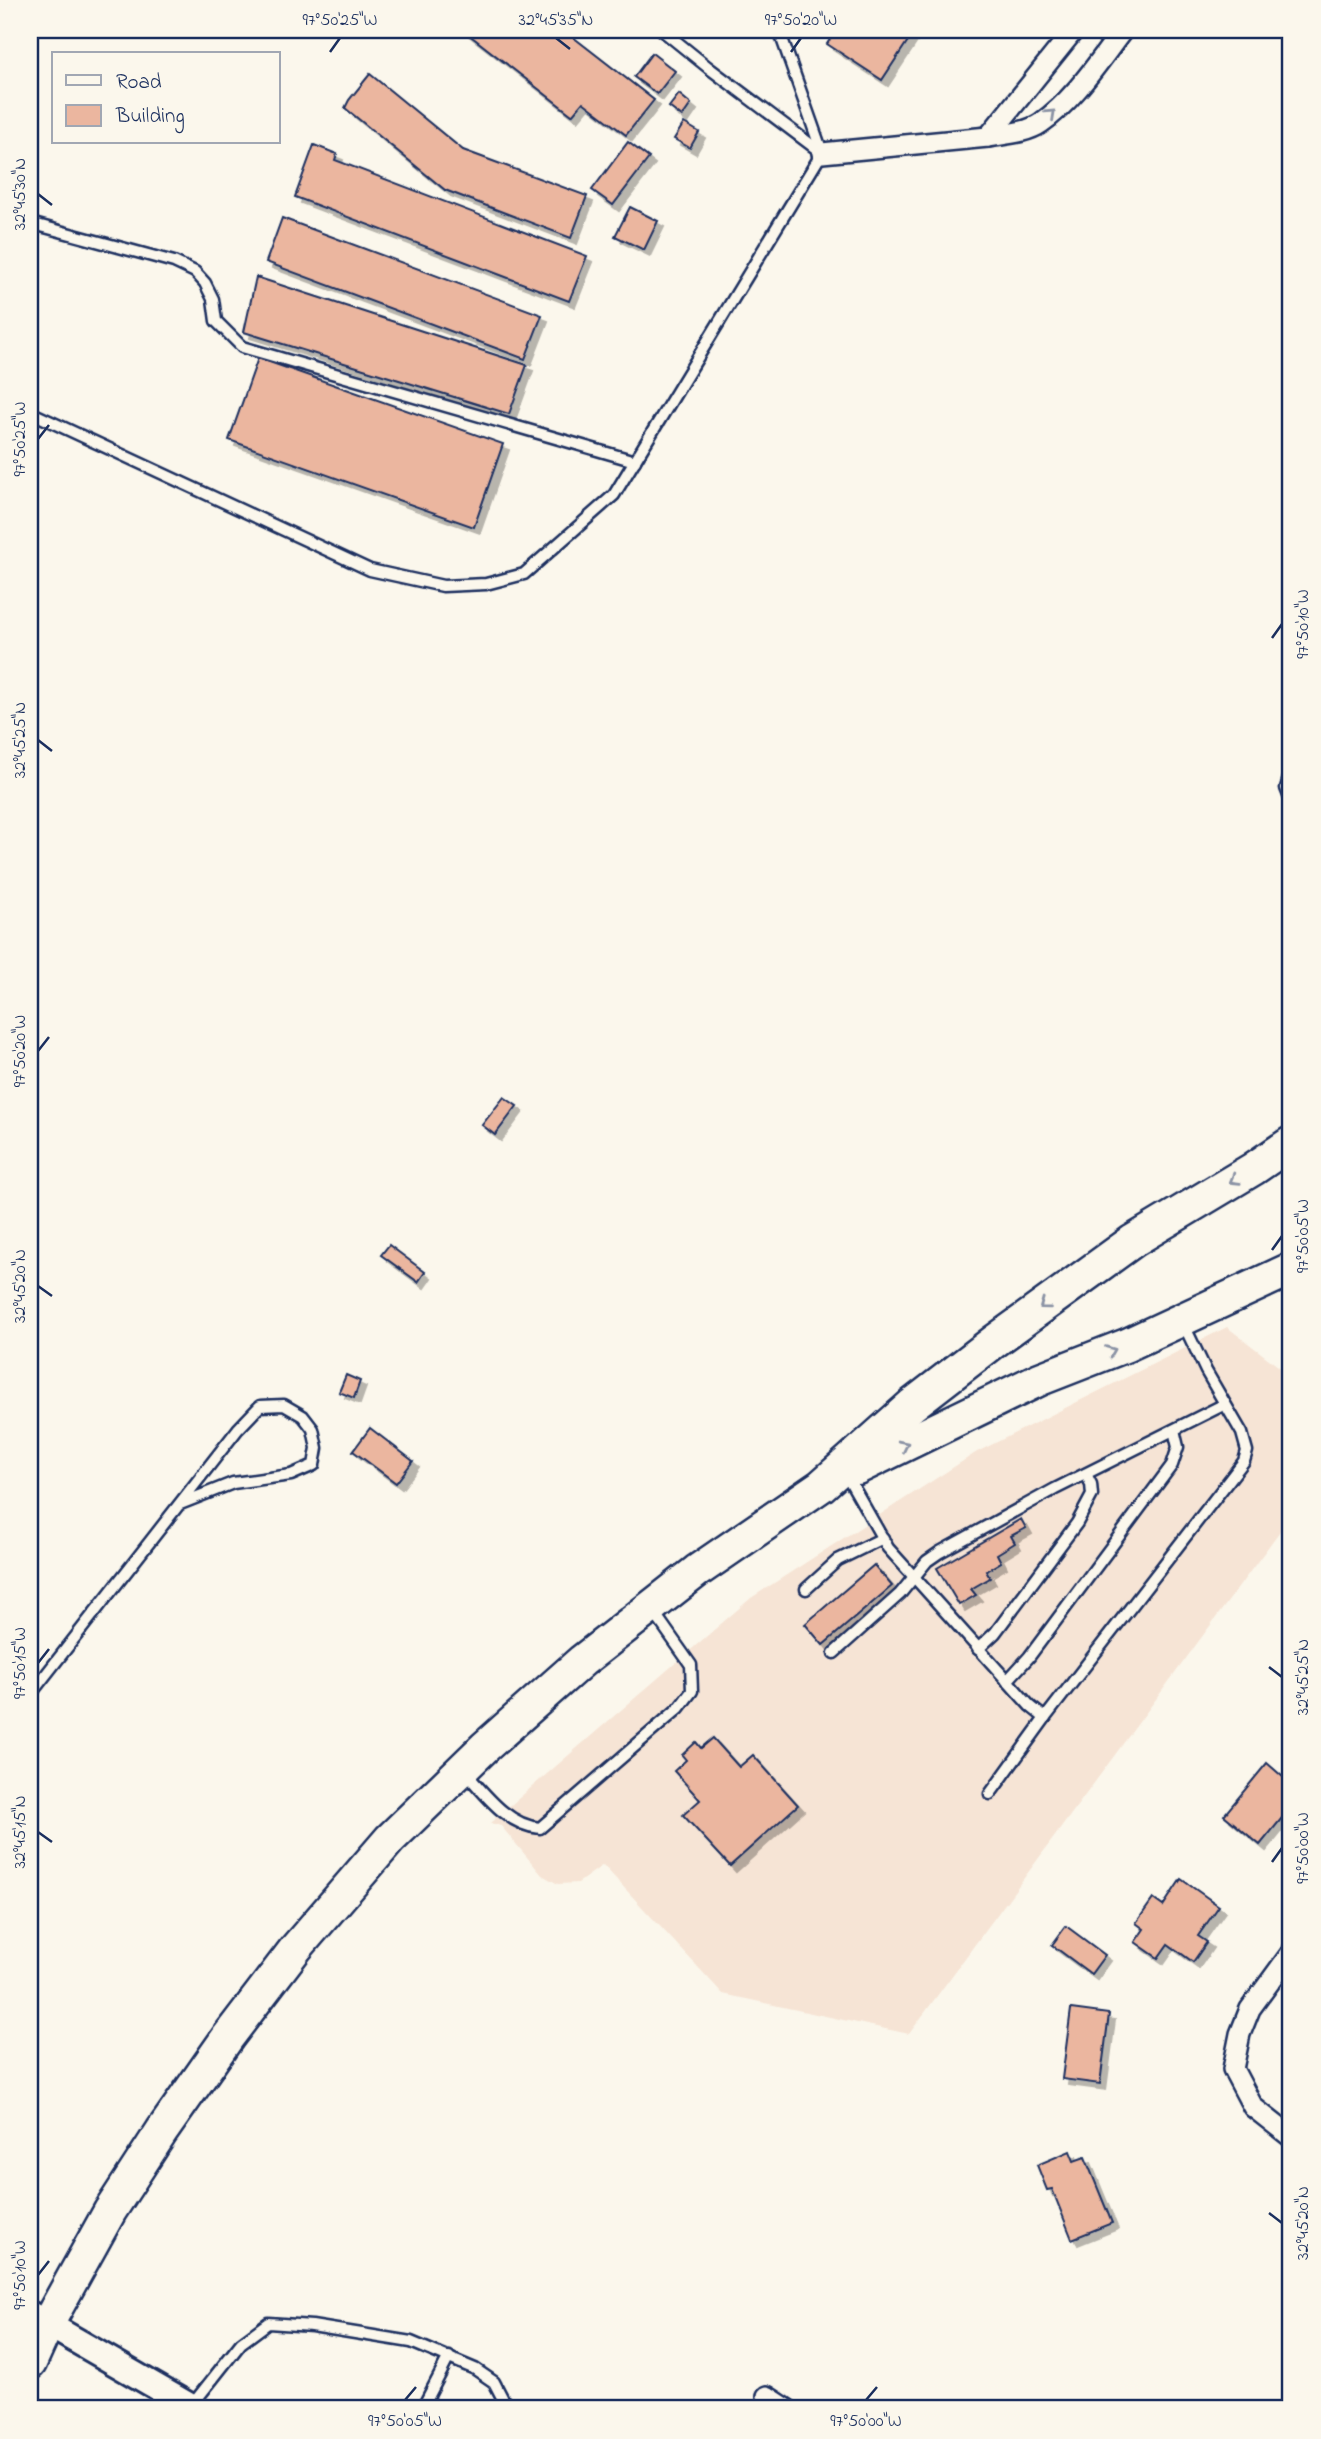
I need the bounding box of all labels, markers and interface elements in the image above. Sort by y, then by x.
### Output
text: 97°50'25"W [302,8,378,34]
text: 32°45'35"N [519,8,593,34]
text: 97°50'20"W [765,8,837,34]
legend [52,52,280,144]
text: Road [116,68,162,98]
text: Building [115,102,185,134]
one-way arrow [1043,109,1056,122]
text: 32°45'30"N [8,158,34,230]
text: 97°50'25"W [8,401,34,477]
text: 97°50'10"W [1291,589,1317,659]
text: 32°45'25"N [8,702,34,778]
text: 97°50'20"W [8,1015,34,1087]
one-way arrow [1229,1172,1242,1185]
text: 97°50'05"W [1291,1199,1317,1273]
text: 32°45'20"N [8,1249,34,1323]
one-way arrow [1039,1297,1052,1309]
one-way arrow [1104,1345,1116,1359]
one-way arrow [897,1440,909,1454]
text: 97°50'15"W [8,1627,34,1699]
text: 32°45'25"N [1291,1639,1317,1715]
text: 32°45'15"N [8,1795,34,1869]
text: 97°50'00"W [1291,1812,1317,1884]
text: 32°45'20"N [1291,2186,1317,2260]
text: 97°50'10"W [8,2240,34,2310]
text: 97°50'05"W [368,2409,442,2435]
text: 97°50'00"W [830,2409,902,2435]

